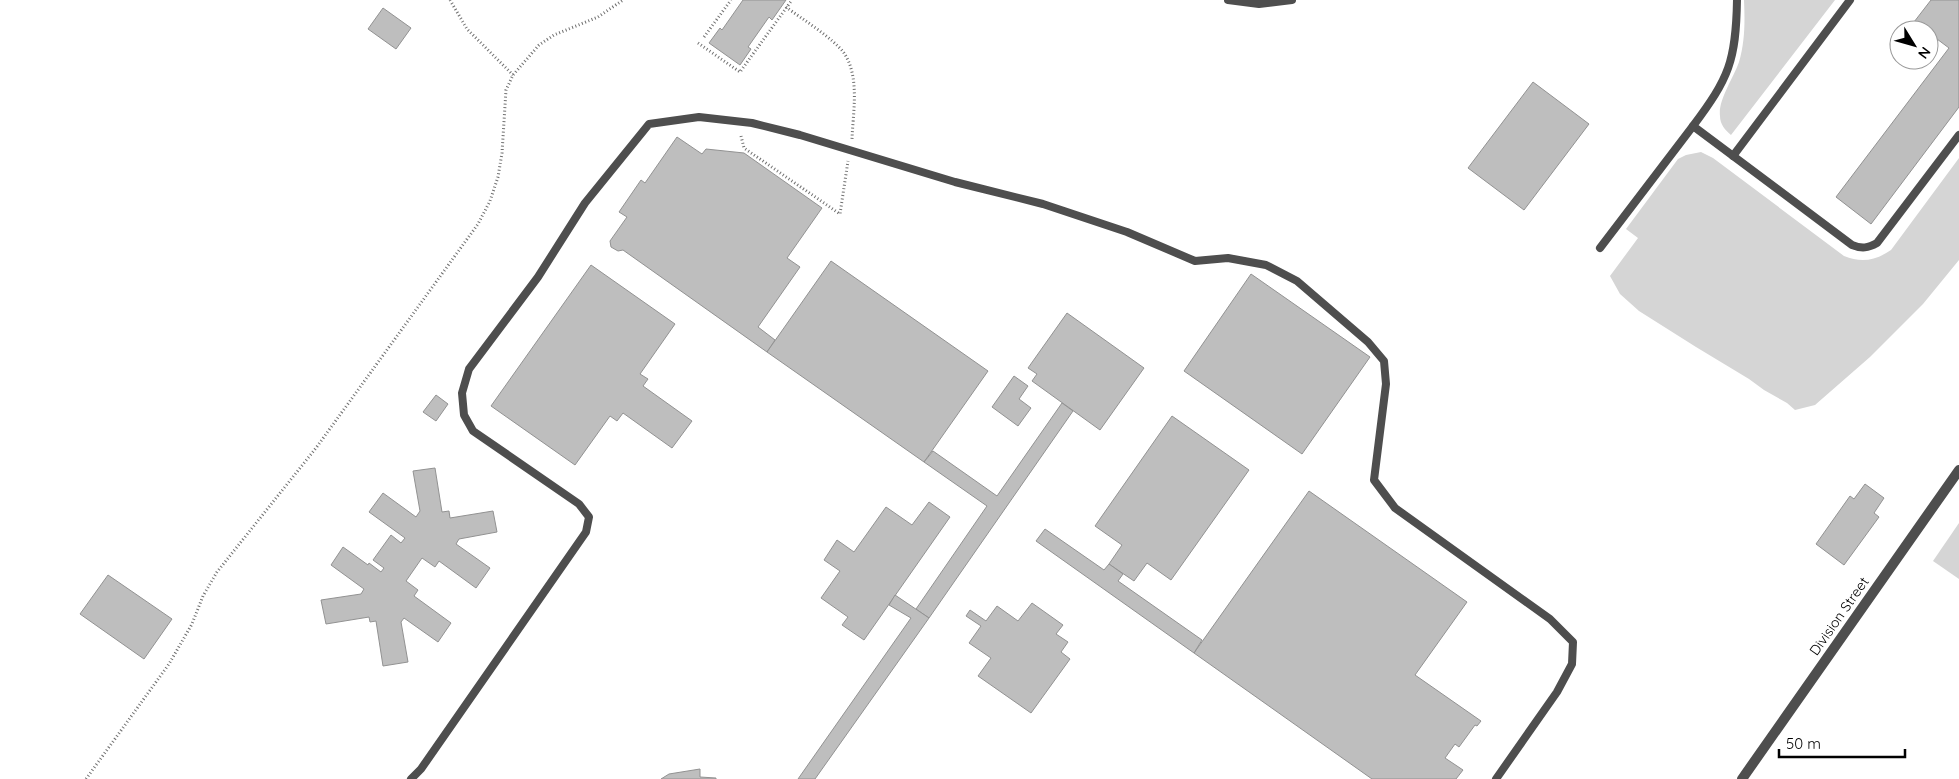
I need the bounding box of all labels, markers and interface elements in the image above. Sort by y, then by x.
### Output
north arrow [1889,20,1939,70]
text: N [1914,43,1935,62]
street label: Division Street [1805,573,1873,659]
scale bar [1779,726,1905,758]
text: 50 m [1786,734,1821,753]

